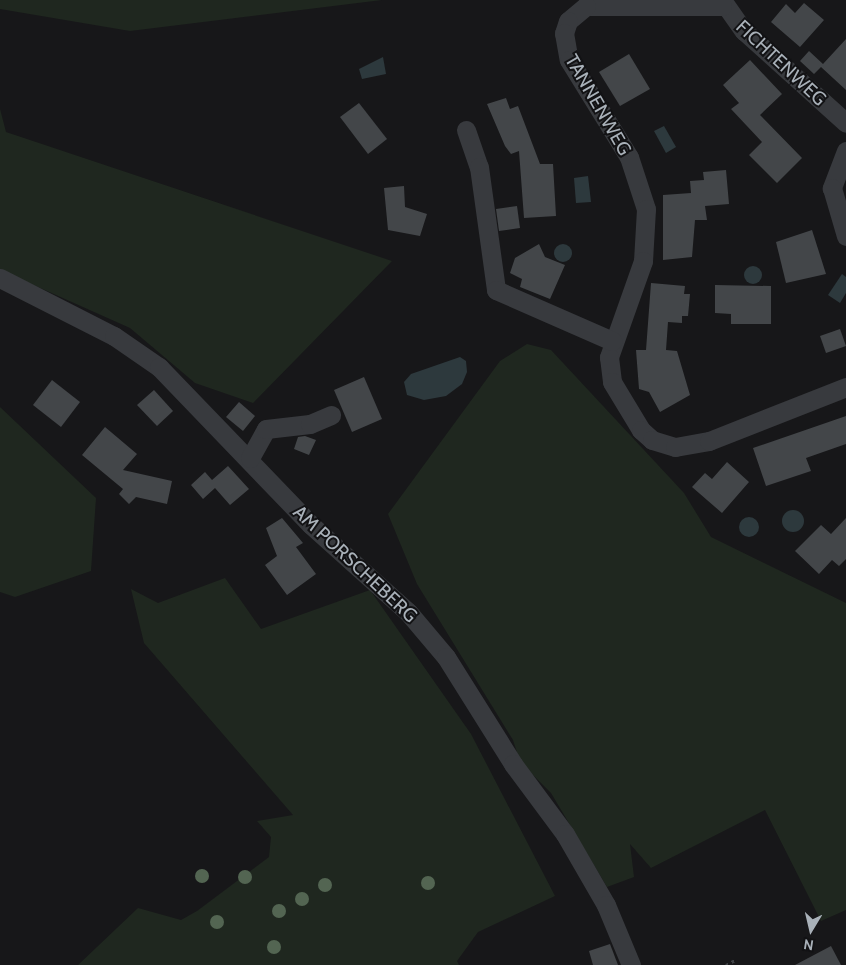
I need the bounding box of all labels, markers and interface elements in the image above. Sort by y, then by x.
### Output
street label: FICHTENWEG [731,15,831,111]
street label: TANNENWEG [560,51,636,159]
street label: AM PORSCHEBERG [288,501,422,627]
north arrow [786,905,836,955]
text: N [802,935,815,954]

